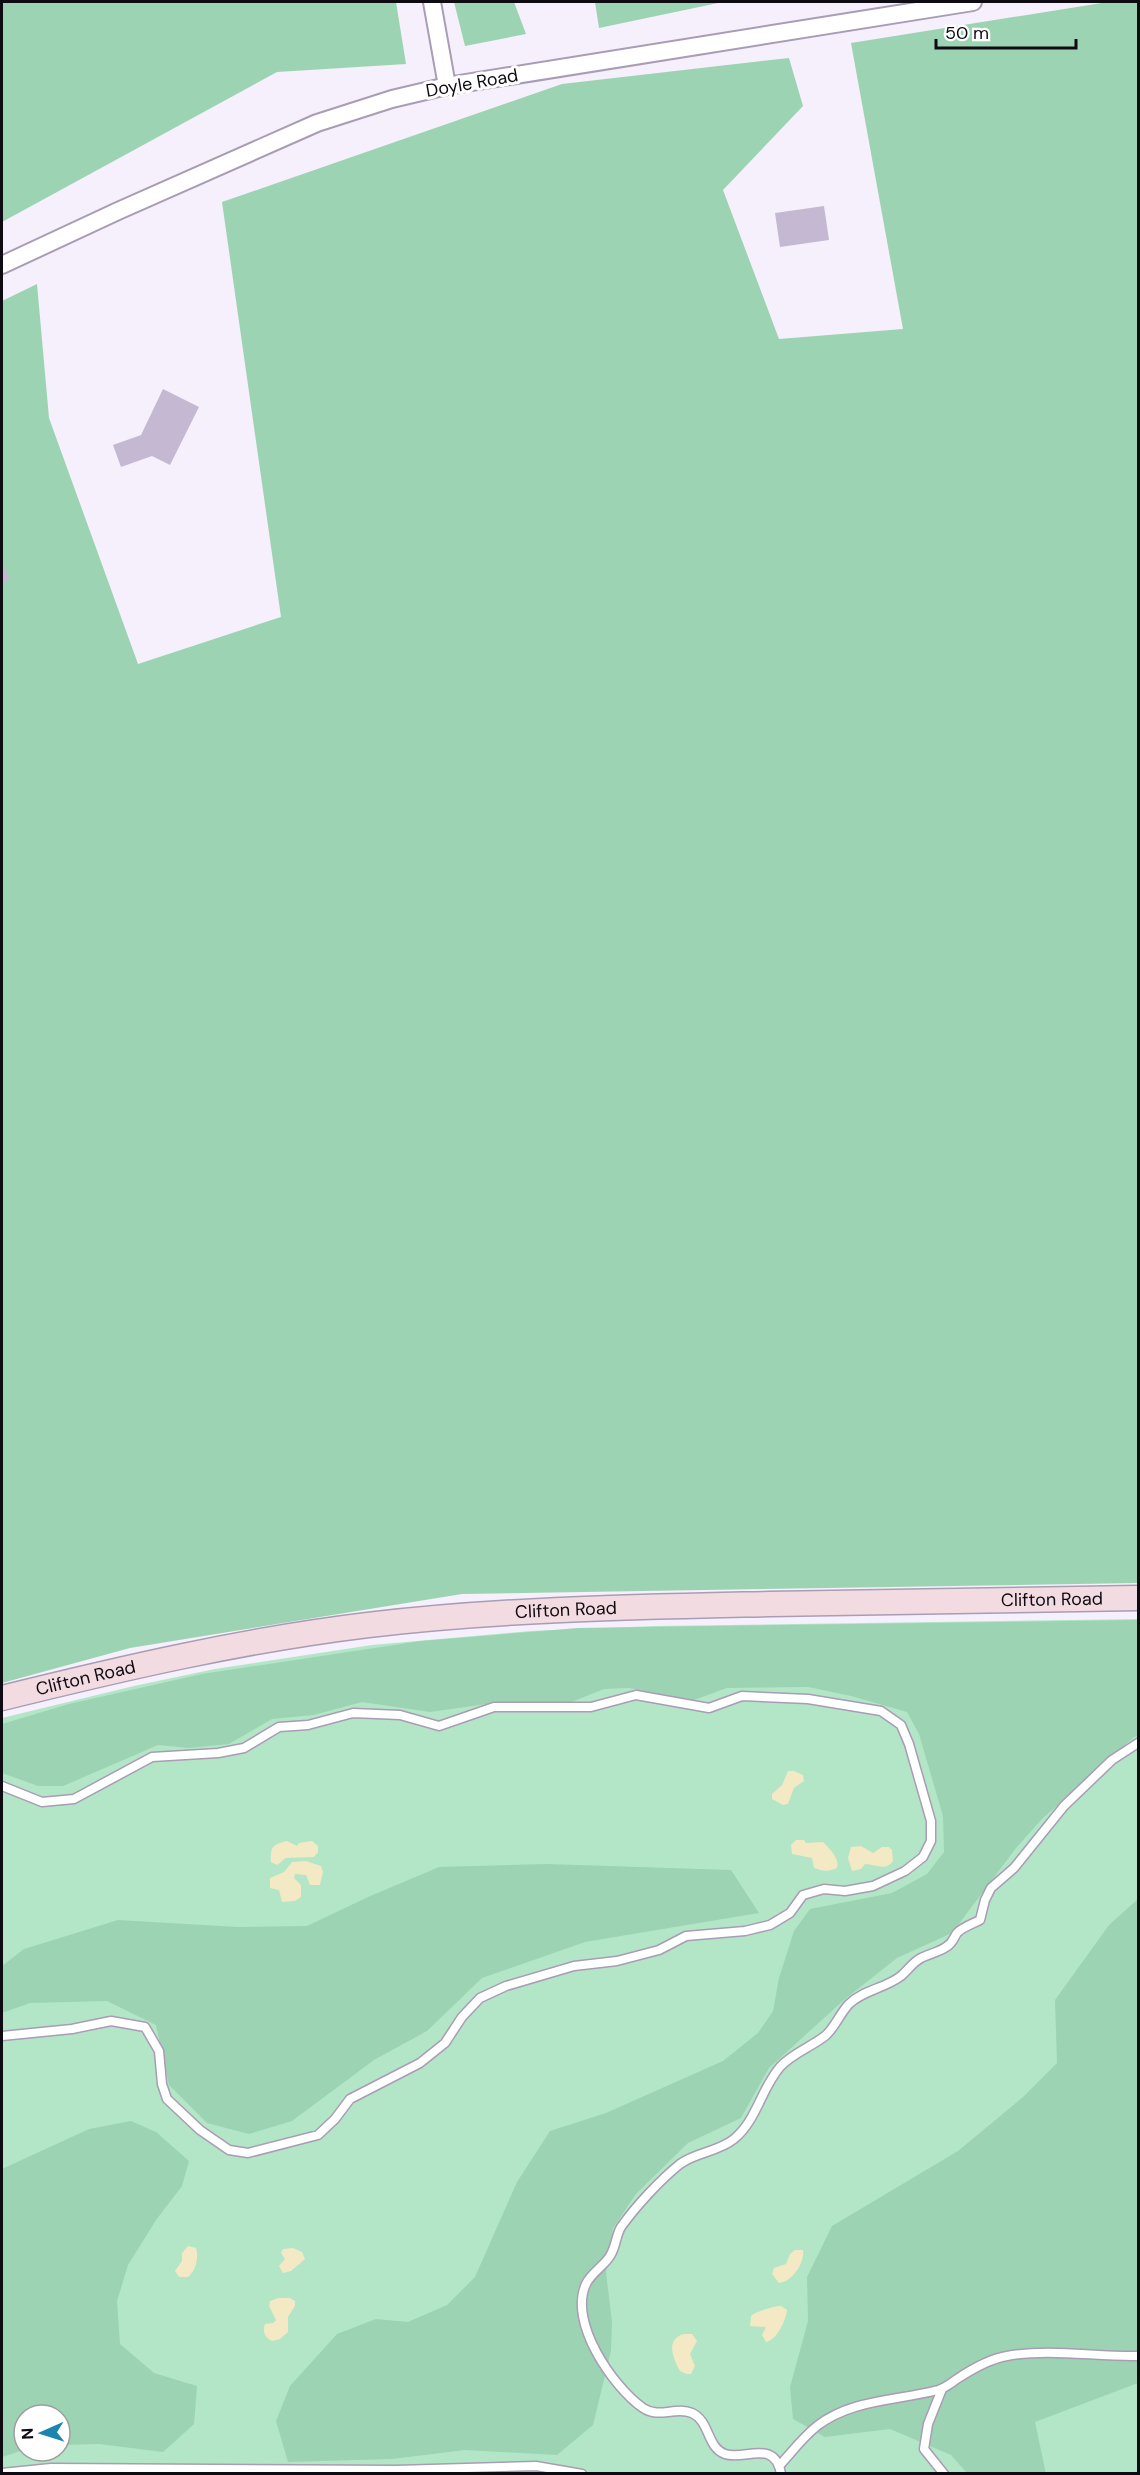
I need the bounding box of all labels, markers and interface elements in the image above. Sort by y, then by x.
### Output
scale bar [936,12,1076,50]
text: 50 m [945,21,989,45]
street label: Doyle Road [424,63,520,103]
street label: Clifton Road [1001,1587,1103,1612]
street label: Clifton Road [514,1596,617,1624]
street label: Clifton Road [33,1655,138,1701]
north arrow [12,2403,72,2463]
text: N [17,2427,38,2440]

